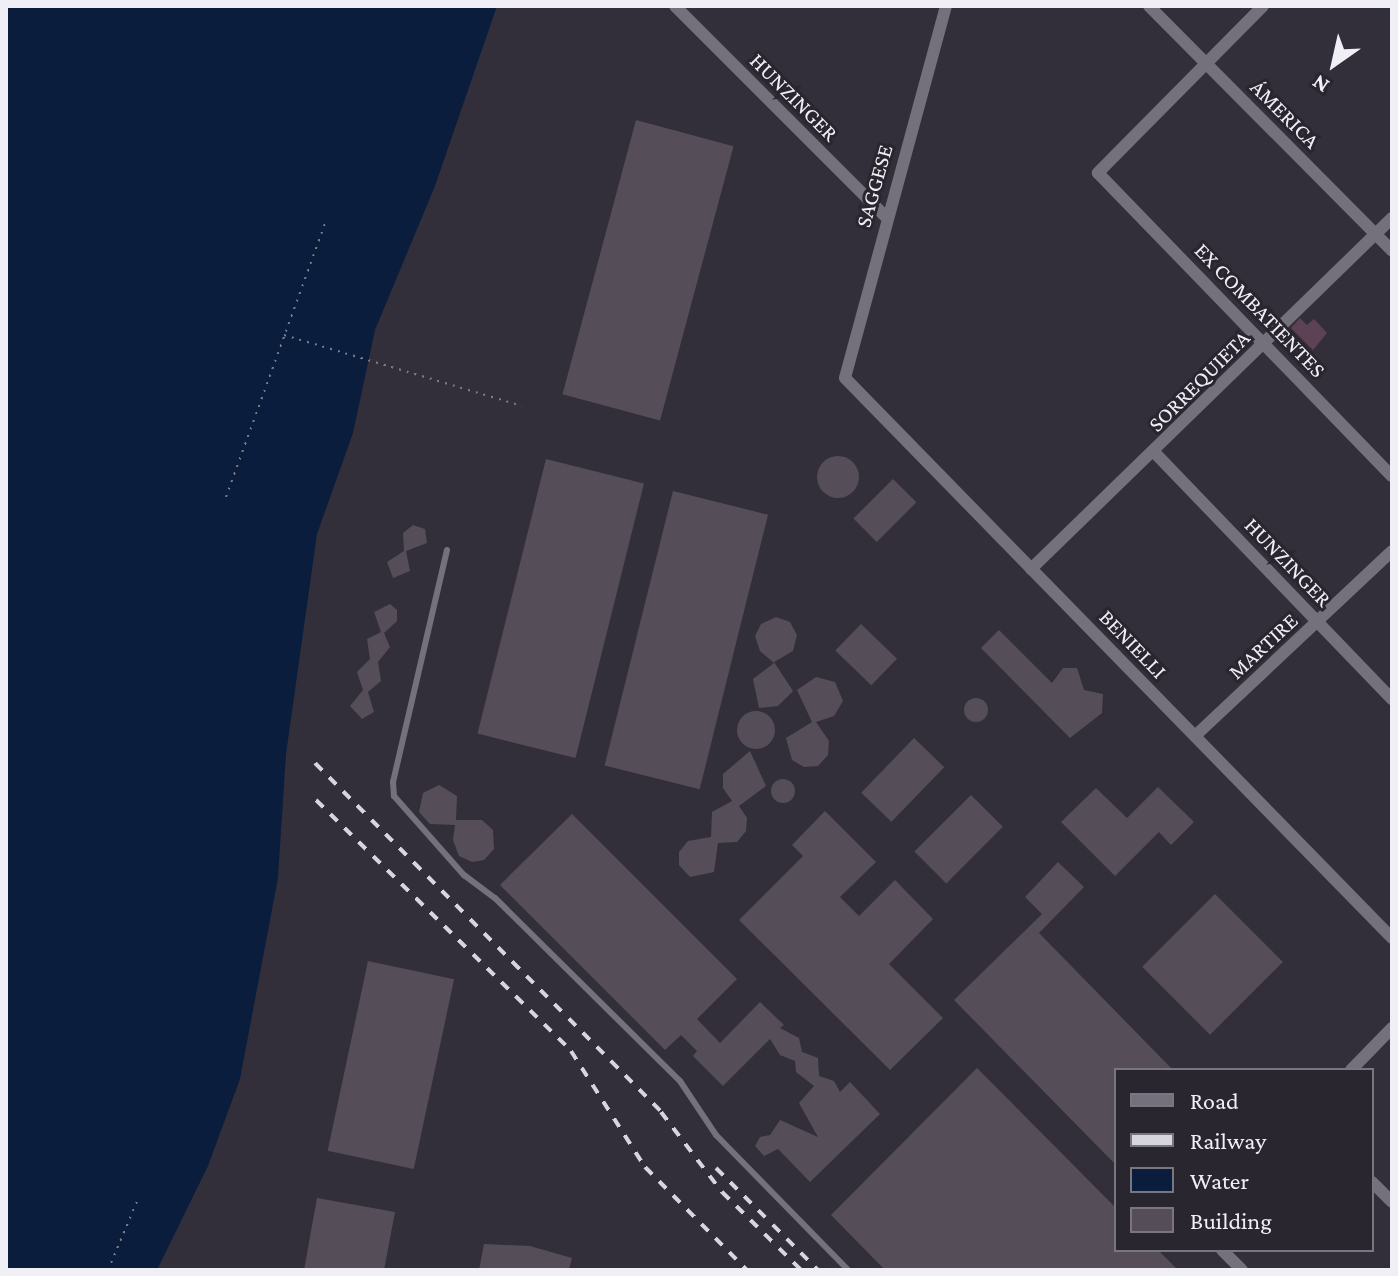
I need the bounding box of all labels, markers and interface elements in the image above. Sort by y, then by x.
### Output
north arrow [1294,24,1374,104]
street label: HUNZINGER [744,47,844,147]
text: N [1307,70,1334,99]
street label: ÁMERICA [1245,74,1325,154]
street label: SAGGESE [850,142,898,230]
street label: EX COMBATIENTES [1189,237,1331,383]
street label: SORREQUIETA [1143,325,1255,437]
street label: HUNZINGER [1239,512,1337,612]
street label: BENIELLI [1094,604,1172,684]
street label: MARTIRE [1223,607,1303,685]
legend [1114,1068,1374,1252]
text: Road [1190,1087,1239,1114]
text: Railway [1190,1127,1266,1154]
text: Water [1190,1167,1249,1194]
text: Building [1190,1207,1272,1234]

